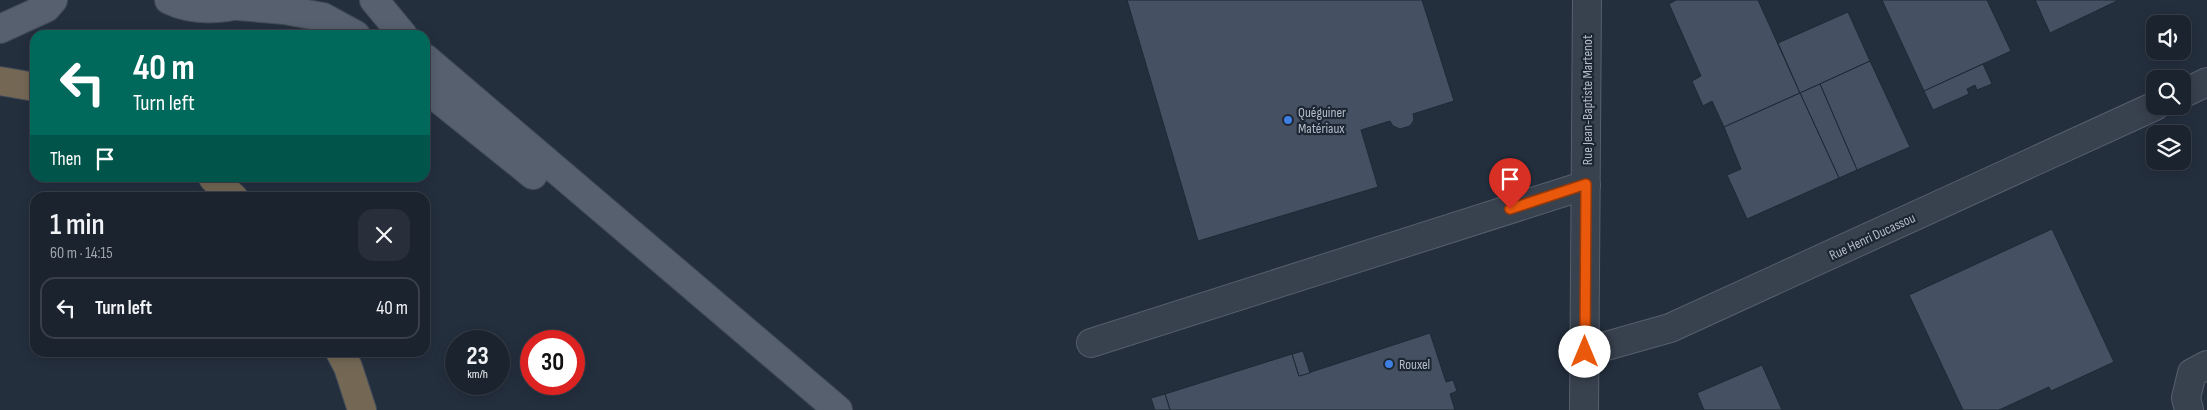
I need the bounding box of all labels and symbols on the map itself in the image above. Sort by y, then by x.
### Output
street label: Rue Jean-Baptiste Martenot [1579,35,1596,165]
place label: Quéguiner Matériaux [1298,104,1346,137]
marker: Quéguiner Matériaux [1282,114,1294,126]
pin [1489,158,1531,209]
street label: Rue Henri Ducassou [1827,209,1918,264]
position arrow [1558,325,1610,377]
speed limit sign: 30 [520,330,585,395]
place label: Rouxel [1399,356,1430,373]
marker: Rouxel [1383,358,1395,370]

